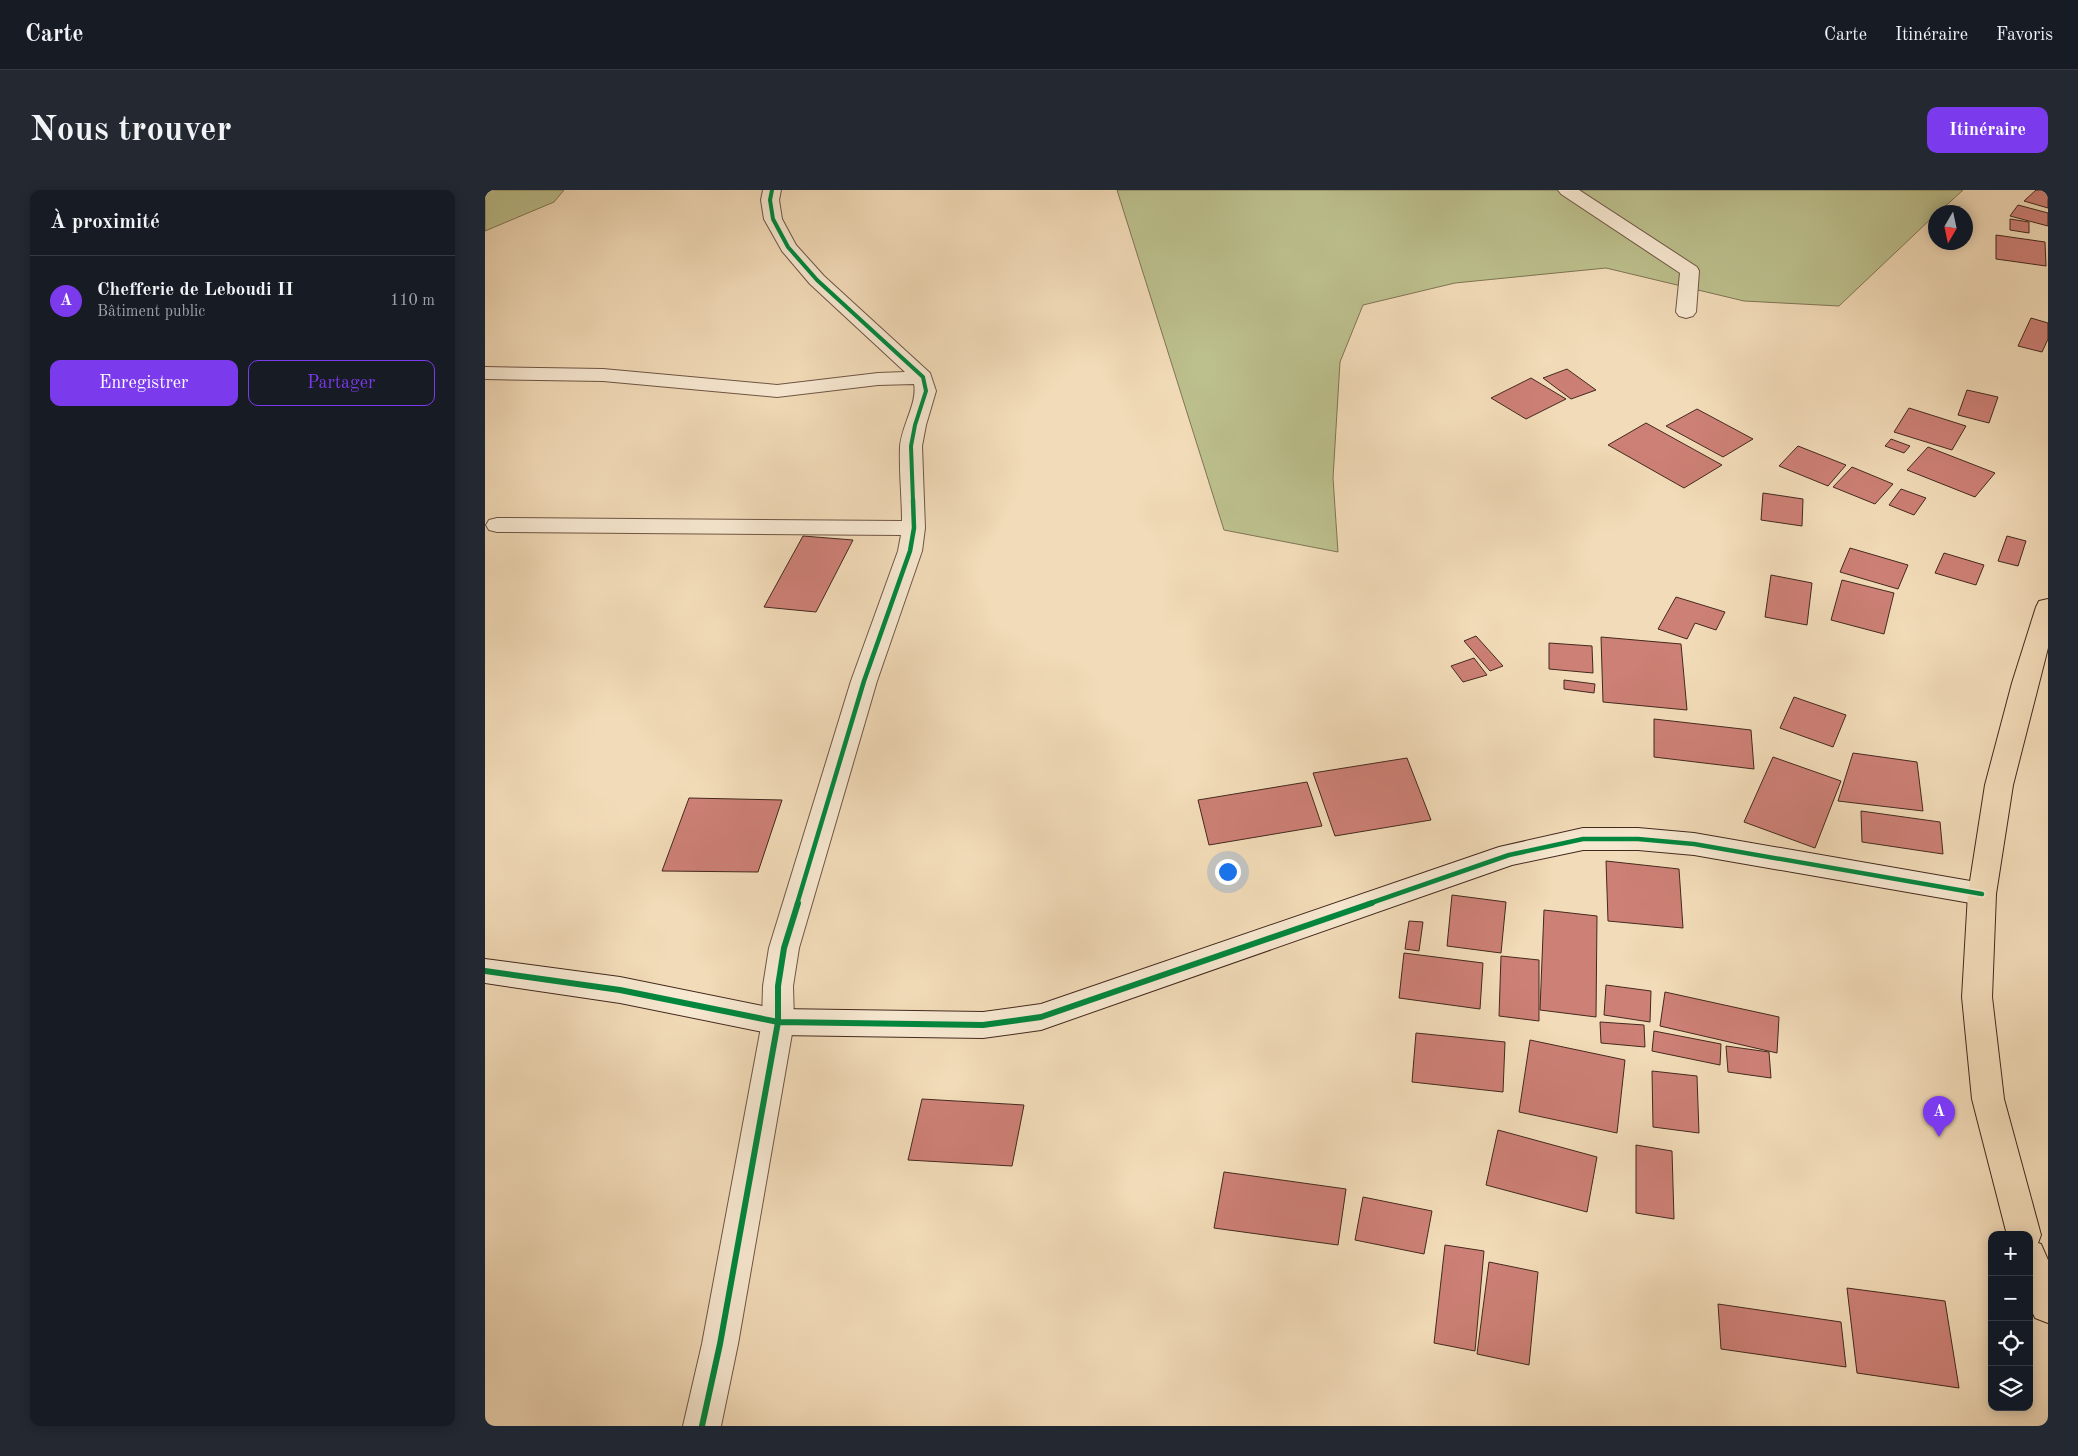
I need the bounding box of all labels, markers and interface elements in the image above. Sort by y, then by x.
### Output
text: Carte [25,23,84,47]
text: Carte [1824,26,1867,44]
text: Itinéraire [1895,26,1968,44]
text: Favoris [1996,26,2053,44]
button: Itinéraire [1927,107,2048,153]
text: Nous trouver [30,113,232,148]
north arrow [1928,205,1973,250]
text: À proximité [50,212,160,233]
text: Chefferie de Leboudi II [97,281,294,300]
text: A [60,293,72,309]
text: 110 m [390,293,435,309]
text: Bâtiment public [97,304,205,320]
button: Enregistrer [50,360,238,406]
button: Partager [248,360,435,406]
your location [1215,859,1241,885]
pin: A [1923,1096,1955,1137]
map controls [1988,1231,2033,1411]
button: + [1988,1231,2033,1276]
button: − [1988,1276,2033,1321]
button: locate [1988,1321,2033,1366]
button: layers [1988,1366,2033,1411]

